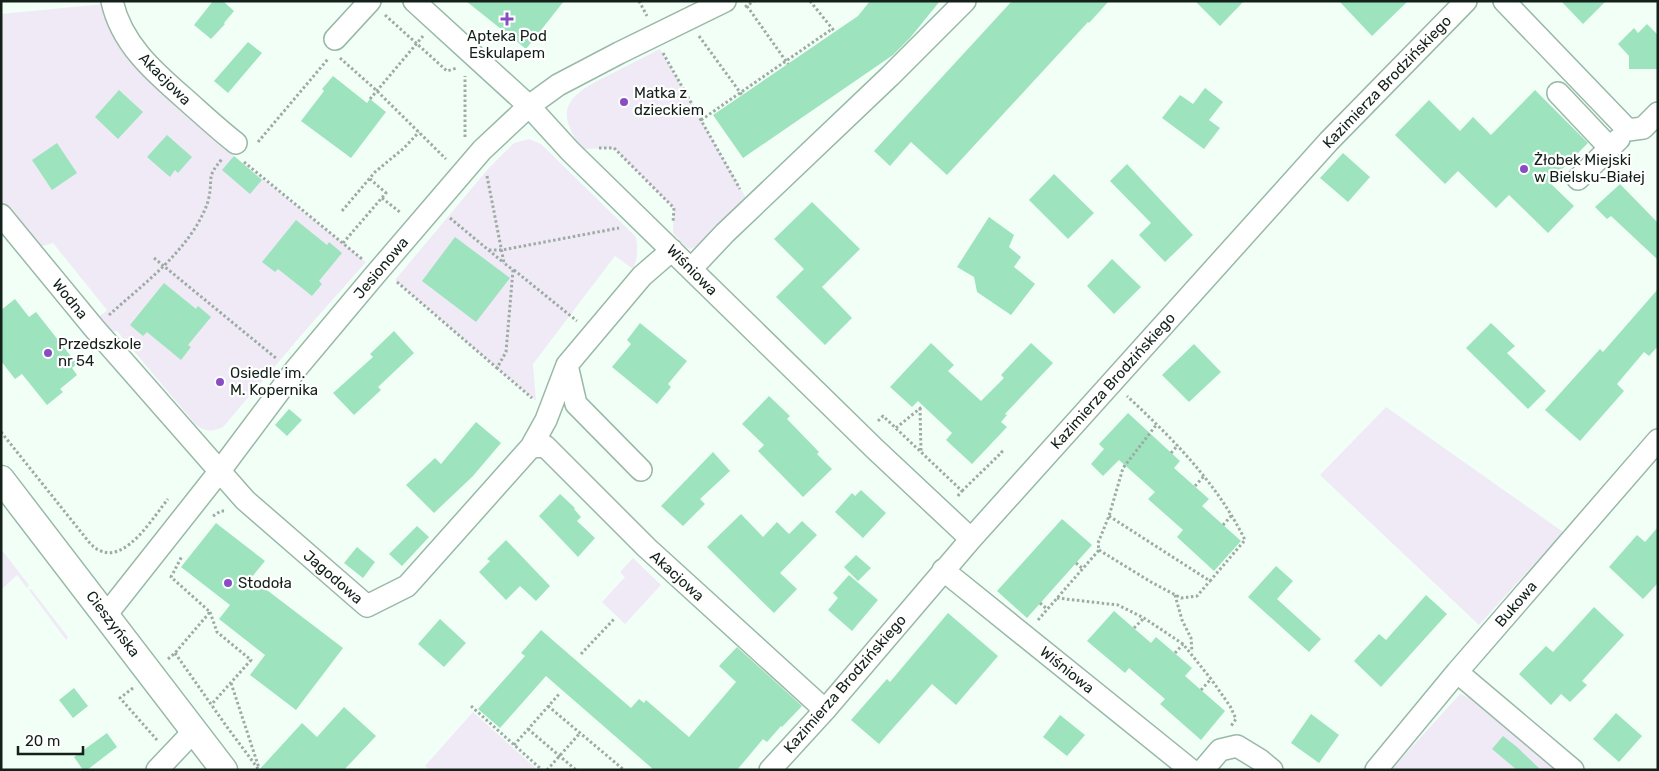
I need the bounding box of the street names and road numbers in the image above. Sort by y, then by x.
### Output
street label: Kazimierza Brodzińskiego [1319,12,1455,152]
street label: Akacjowa [135,49,195,109]
street label: Jesionowa [350,233,412,303]
street label: Wiśniowa [663,241,721,299]
street label: Wodna [48,275,92,323]
street label: Kazimierza Brodzińskiego [1047,309,1179,453]
street label: Jagodowa [300,546,366,608]
street label: Akacjowa [646,547,708,605]
street label: Bukowa [1491,577,1541,631]
street label: Cieszyńska [82,587,144,661]
street label: Kazimierza Brodzińskiego [780,611,910,757]
street label: Wiśniowa [1036,643,1098,697]

